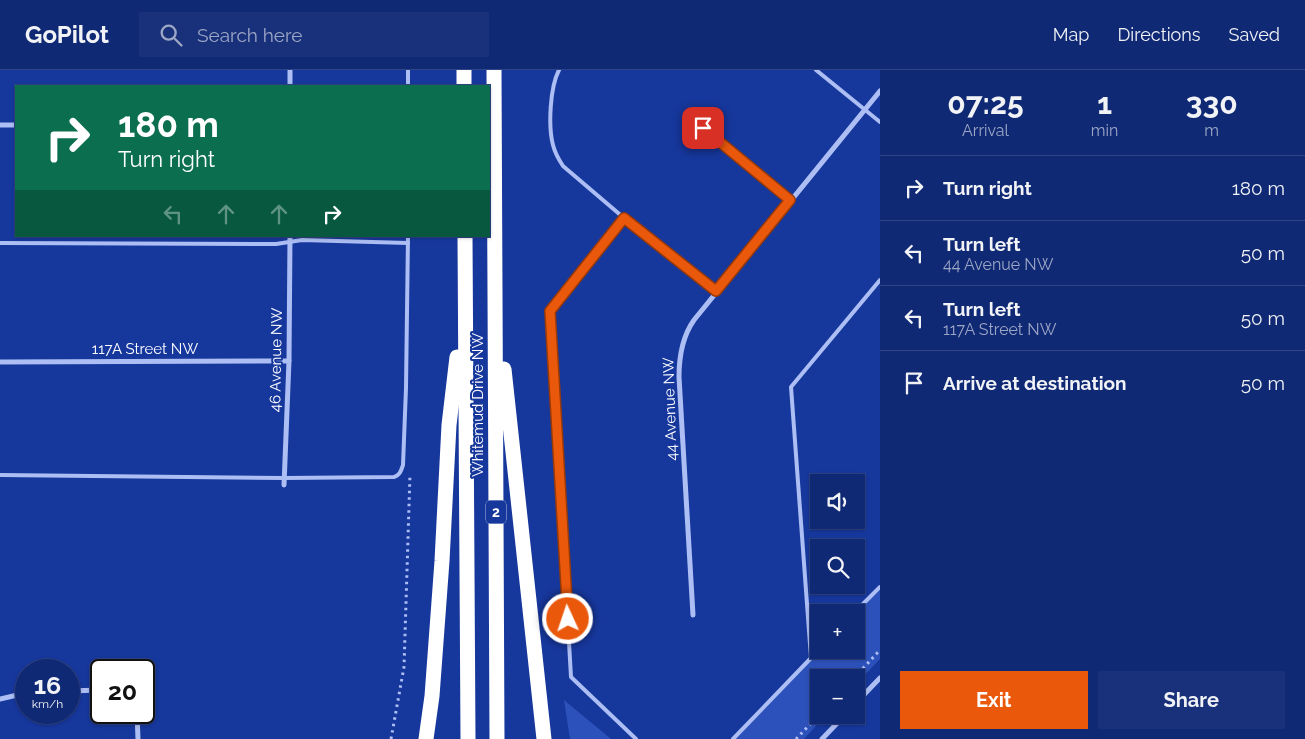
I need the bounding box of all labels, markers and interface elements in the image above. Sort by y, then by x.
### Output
search box [139,12,489,57]
text: GoPilot [25,20,109,49]
icon: search [157,21,185,49]
text: Search here [197,24,303,46]
text: Map [1053,24,1089,45]
text: Directions [1117,24,1201,45]
text: Saved [1229,24,1280,45]
text: 07:25 [947,86,1024,121]
text: 1 [1097,86,1112,121]
text: 330 [1186,86,1238,121]
text: 180 m [118,104,219,145]
icon: right [35,105,100,170]
pin [682,107,724,149]
icon: arrive [689,114,717,142]
text: Arrival [962,121,1009,140]
text: min [1091,121,1118,140]
text: m [1204,121,1219,140]
text: Turn right [118,146,215,172]
icon: right [900,174,928,202]
text: Turn right [943,177,1032,199]
text: 180 m [1232,177,1285,199]
icon: left [159,200,187,228]
icon: ahead [212,200,240,228]
icon: ahead [265,200,293,228]
icon: right [318,200,346,228]
text: Turn left [943,233,1020,255]
icon: left [900,239,928,267]
text: 50 m [1241,242,1285,264]
text: 44 Avenue NW [943,255,1053,274]
text: Turn left [943,298,1020,320]
icon: left [900,304,928,332]
street label: 46 Avenue NW [266,307,286,412]
text: 50 m [1241,307,1285,329]
text: 117A Street NW [943,320,1056,339]
street label: Whitemud Drive NW [469,333,487,477]
street label: 117A Street NW [92,340,198,358]
street label: 44 Avenue NW [659,357,681,461]
icon: arrive [900,369,928,397]
text: Arrive at destination [943,372,1127,394]
text: 50 m [1241,372,1285,394]
map controls [810,474,865,724]
button: sound [810,474,865,529]
road number: 2 [486,501,506,524]
button: search [810,539,865,594]
position arrow [541,592,593,644]
button: + [810,604,865,659]
speed limit sign: 20 [90,659,155,724]
button: − [810,669,865,724]
text: 16 [34,670,61,700]
button: Exit [900,671,1088,729]
button: Share [1098,671,1285,729]
text: km/h [32,697,63,711]

